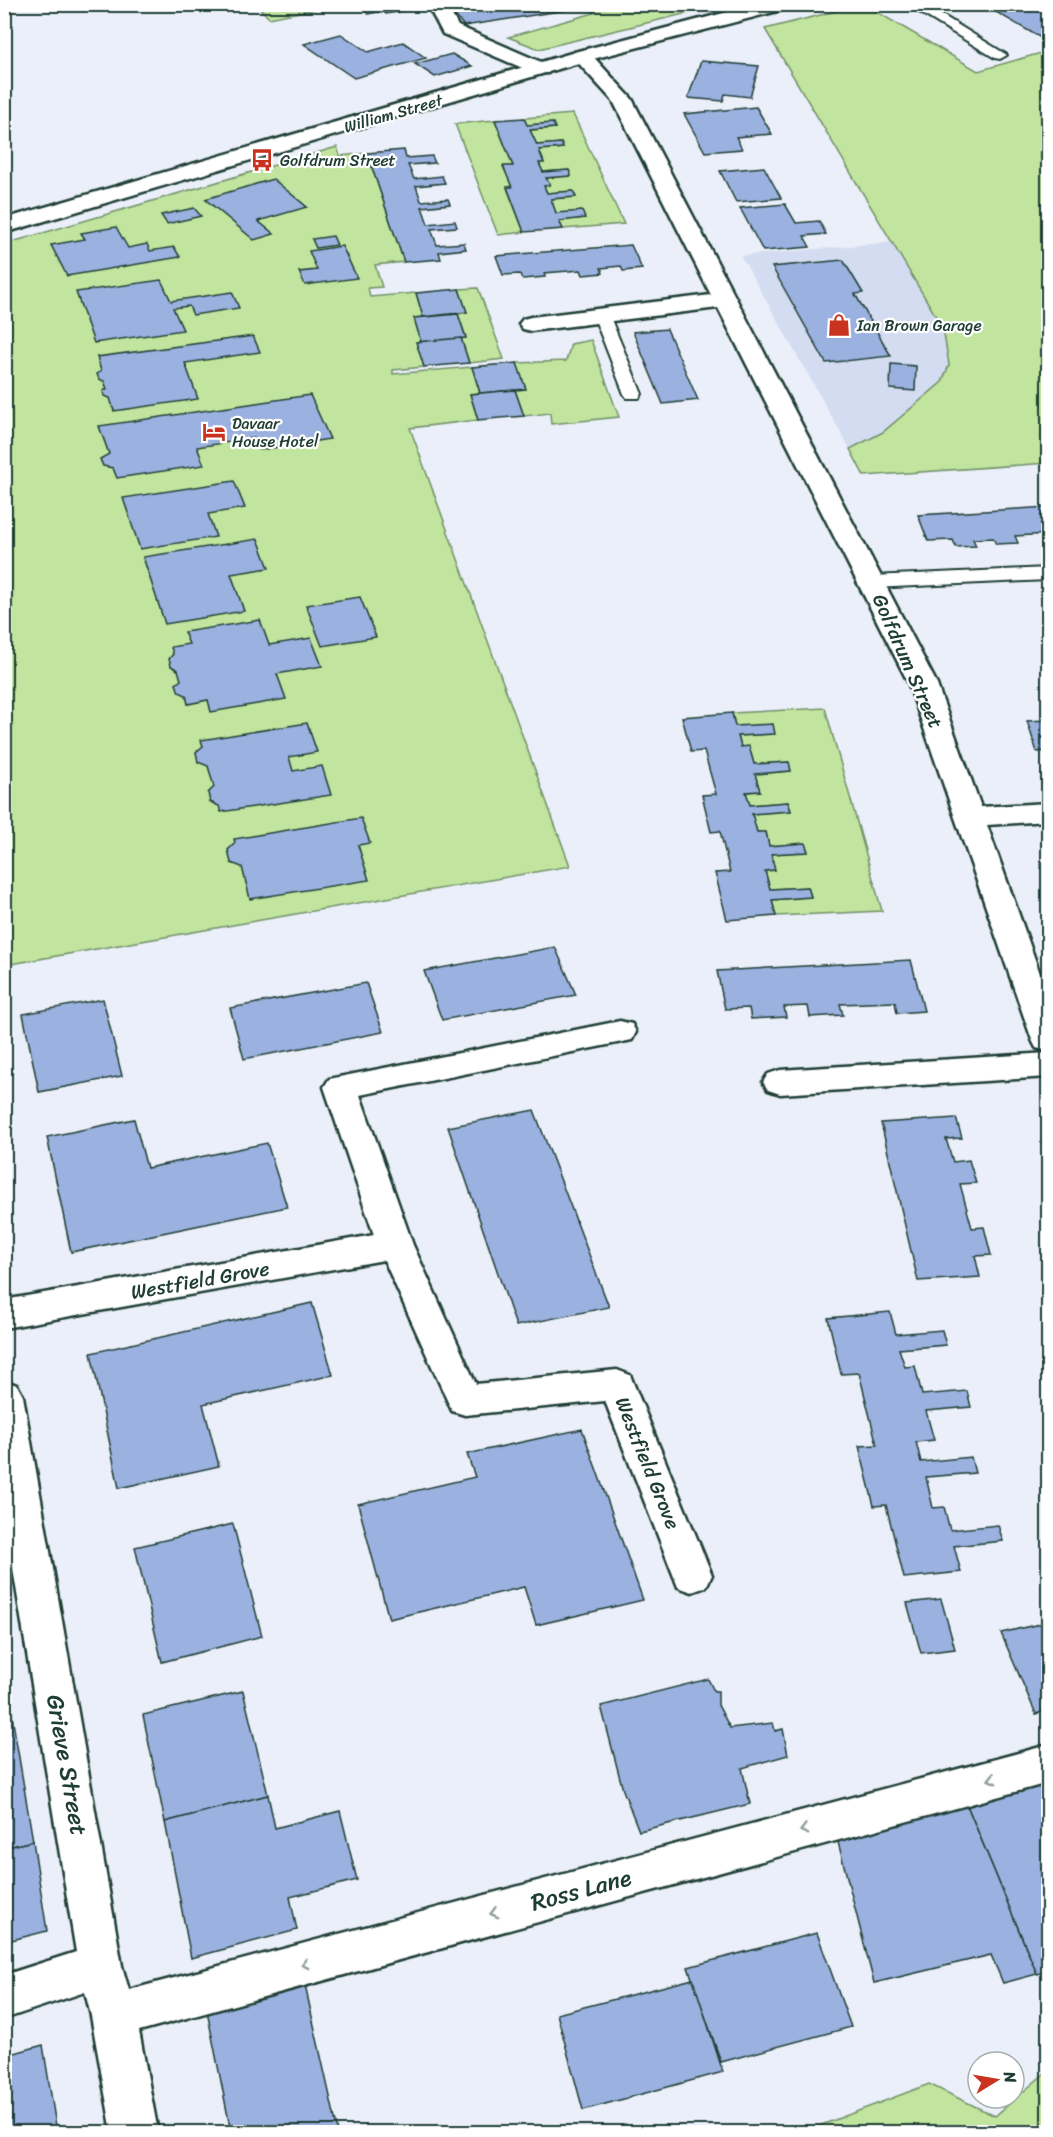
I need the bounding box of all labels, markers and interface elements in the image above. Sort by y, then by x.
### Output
street label: William Street [340,85,446,141]
place label: Golfdrum Street [280,146,396,175]
bus stop icon: Golfdrum Street [249,147,275,173]
place label: Ian Brown Garage [856,311,982,340]
shop icon: Ian Brown Garage [826,312,852,338]
place label: Davaar House Hotel [232,409,319,456]
hotel icon: Davaar House Hotel [201,419,227,445]
street label: Golfdrum Street [862,588,953,735]
street label: Westfield Grove [128,1251,272,1310]
street label: Westfield Grove [605,1392,690,1535]
street label: Grieve Street [34,1691,100,1839]
one-way arrow [987,1772,997,1785]
one-way arrow [799,1823,810,1835]
street label: Ross Lane [526,1856,637,1924]
one-way arrow [489,1906,500,1918]
one-way arrow [300,1956,310,1969]
north arrow [966,2050,1026,2110]
text: N [995,2068,1026,2086]

